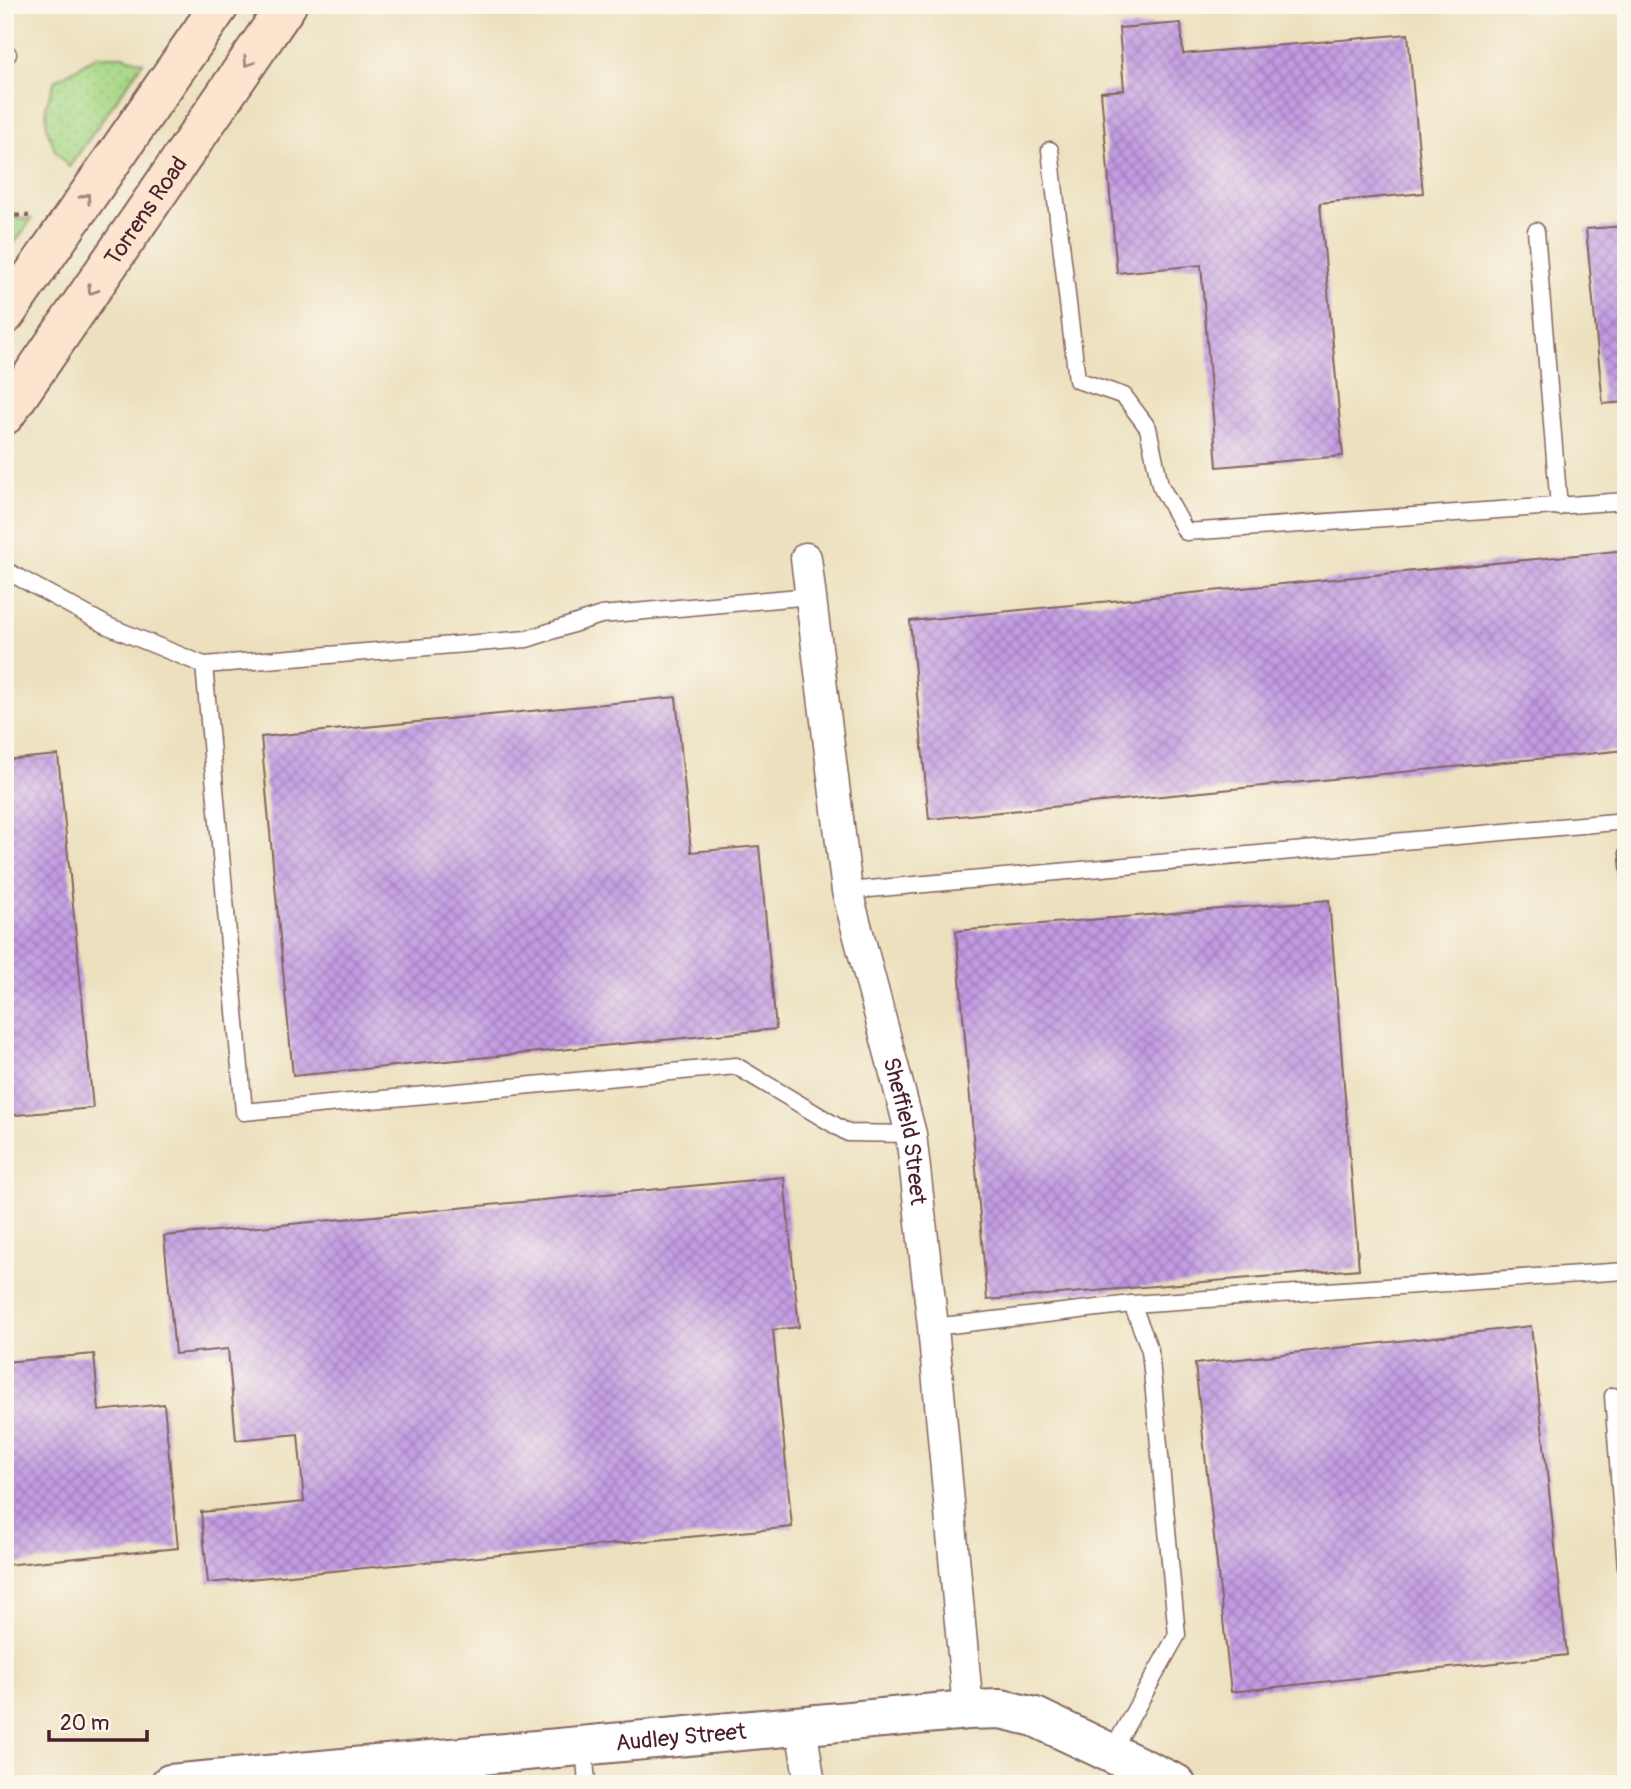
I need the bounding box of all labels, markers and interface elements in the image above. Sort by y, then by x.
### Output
one-way arrow [243,54,256,67]
street label: Torrens Road [98,150,193,271]
one-way arrow [78,193,90,206]
one-way arrow [87,282,100,295]
street label: Sheffield Street [877,1054,934,1207]
scale bar [49,1698,147,1742]
text: 20 m [60,1710,109,1737]
street label: Audley Street [614,1716,748,1757]

